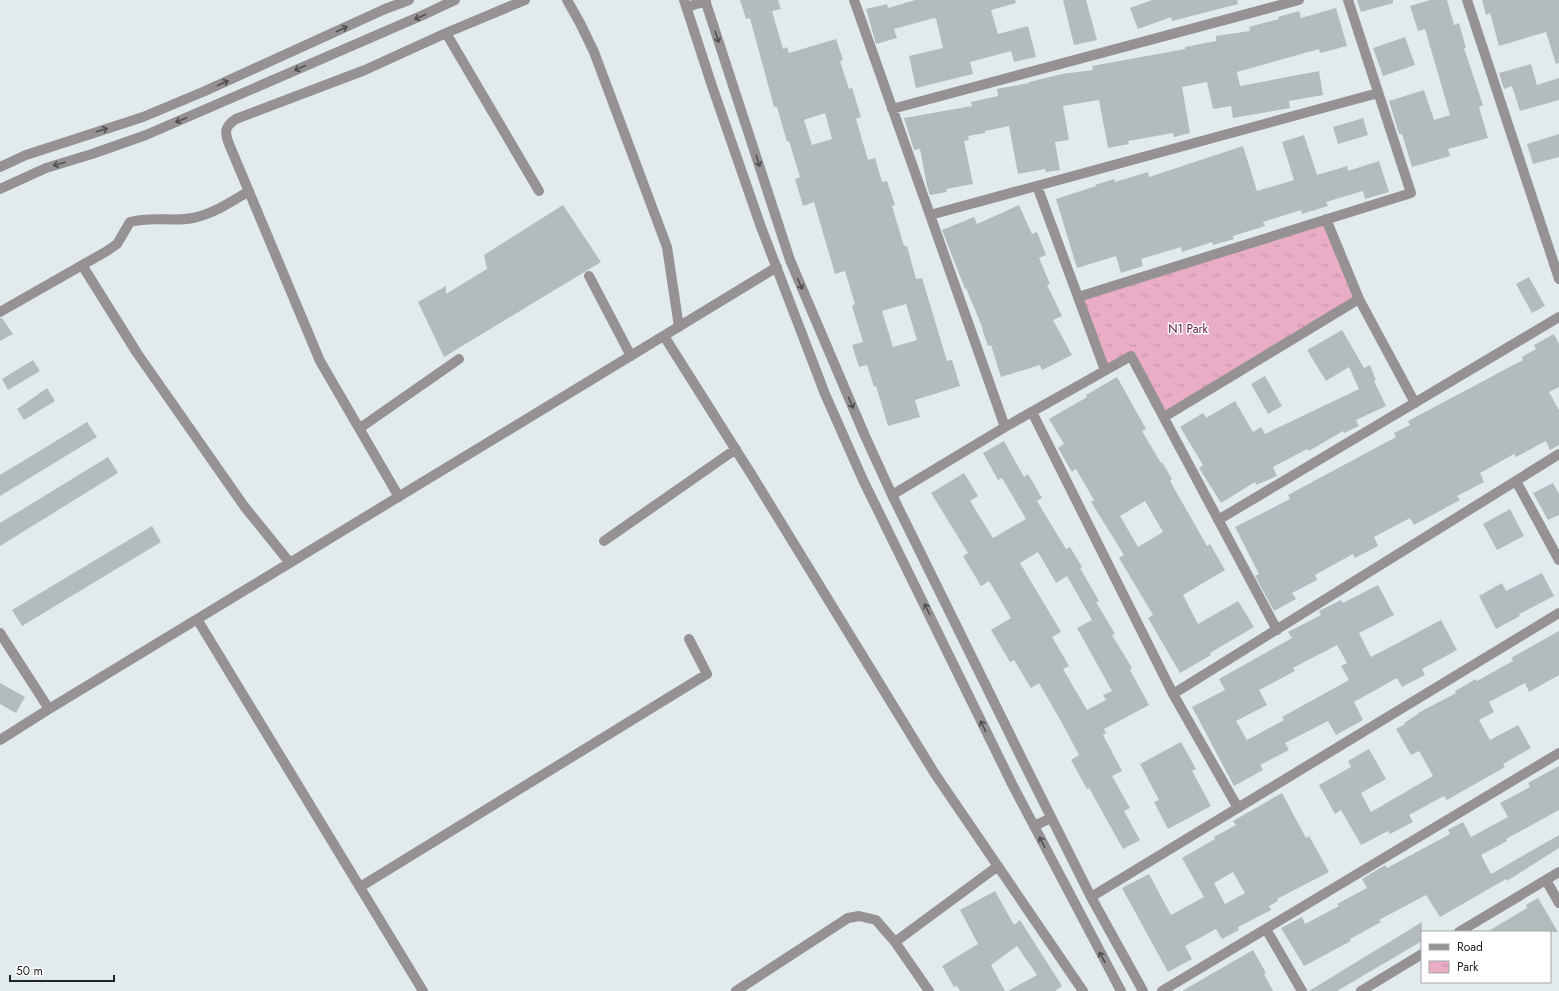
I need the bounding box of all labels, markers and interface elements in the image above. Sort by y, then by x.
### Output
one-way arrow [414,14,426,21]
one-way arrow [335,25,347,32]
one-way arrow [714,31,722,43]
one-way arrow [295,65,307,73]
one-way arrow [217,79,229,86]
one-way arrow [176,117,188,124]
one-way arrow [95,126,108,133]
one-way arrow [754,154,762,166]
one-way arrow [53,161,66,168]
one-way arrow [797,277,804,289]
park label: N1 Park [1168,320,1209,338]
one-way arrow [848,397,855,409]
one-way arrow [923,603,930,615]
one-way arrow [979,720,986,732]
one-way arrow [1038,836,1045,848]
legend [1421,931,1551,983]
text: Road [1457,938,1483,956]
one-way arrow [1098,951,1106,963]
scale bar [10,957,114,983]
text: Park [1457,958,1479,976]
text: 50 m [16,962,43,980]

